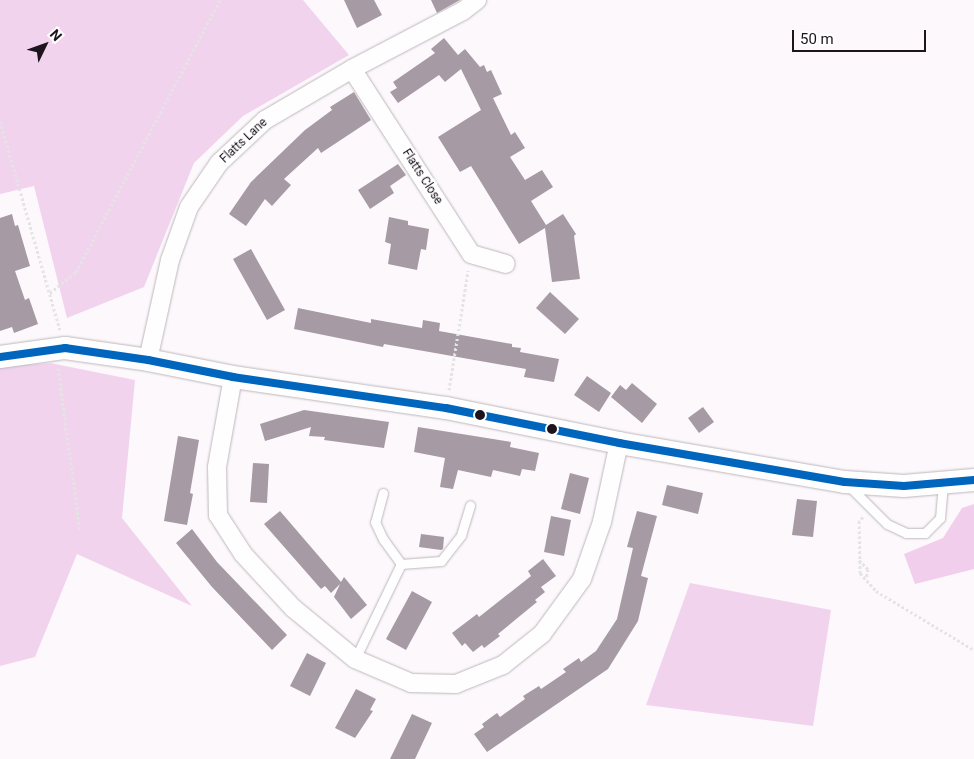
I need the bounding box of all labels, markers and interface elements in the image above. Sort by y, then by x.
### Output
north arrow [20,20,70,70]
scale bar [794,20,928,52]
text: N [47,26,65,44]
text: 50 m [800,30,834,48]
street label: Flatts Lane [217,116,271,166]
street label: Flatts Close [399,147,445,207]
unlabelled marker [475,410,485,420]
unlabelled marker [547,424,557,434]

